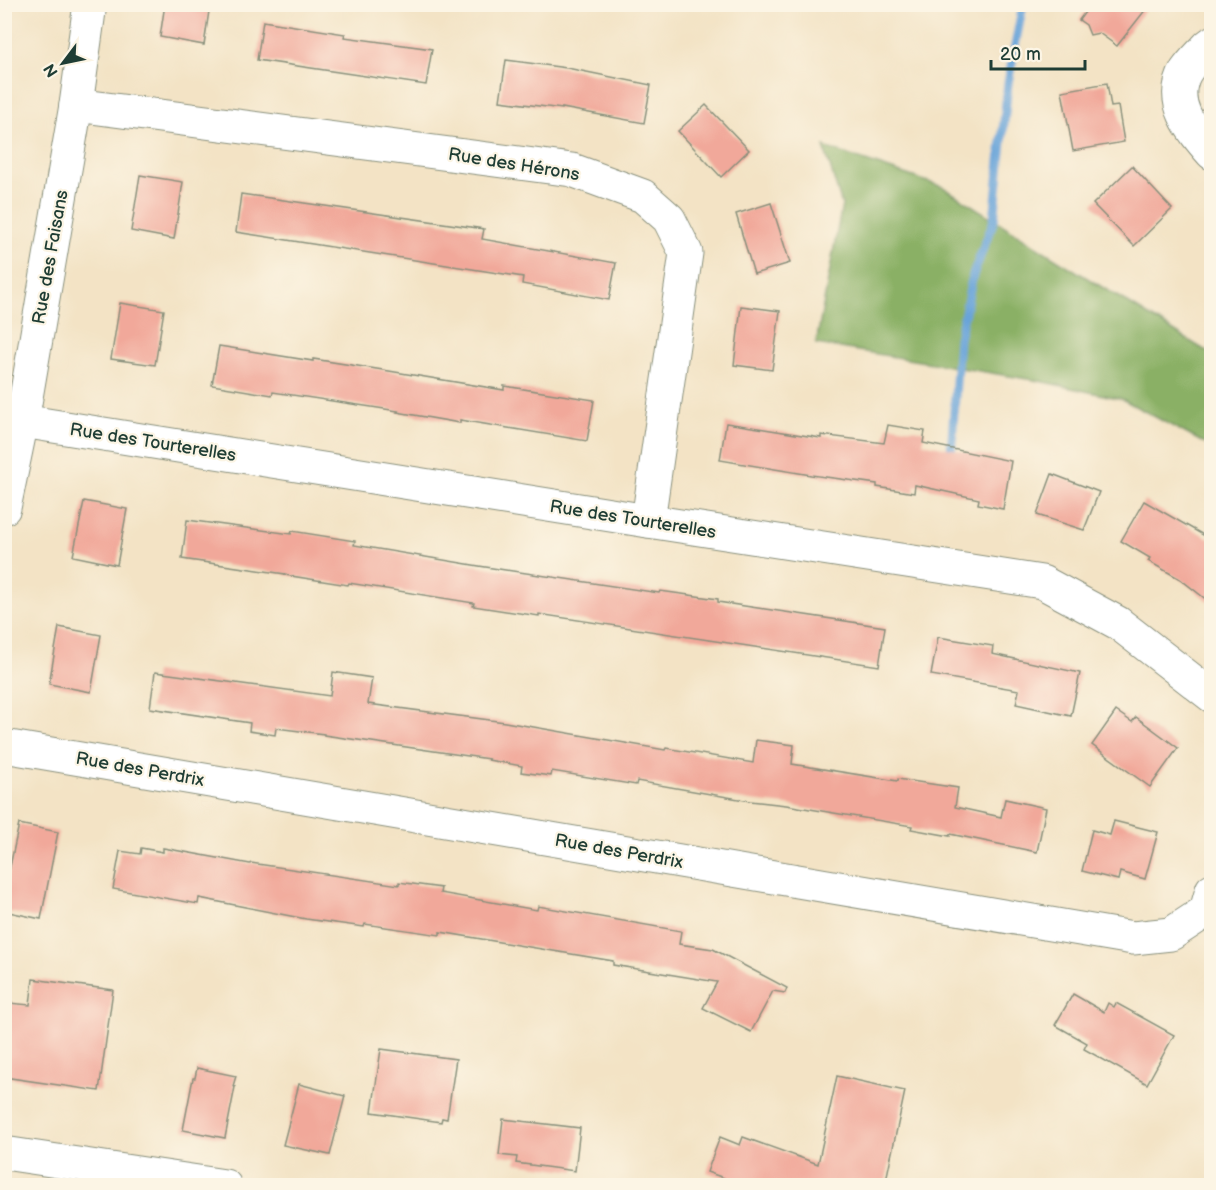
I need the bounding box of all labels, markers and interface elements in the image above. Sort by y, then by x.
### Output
north arrow [33,33,93,93]
scale bar [991,33,1086,71]
text: 20 m [1000,44,1041,65]
text: N [40,60,63,80]
street label: Rue des Hérons [447,144,581,185]
street label: Rue des Faisans [28,188,73,326]
street label: Rue des Tourterelles [68,419,238,466]
street label: Rue des Tourterelles [548,496,718,543]
street label: Rue des Perdrix [74,748,206,791]
street label: Rue des Perdrix [553,830,685,873]

